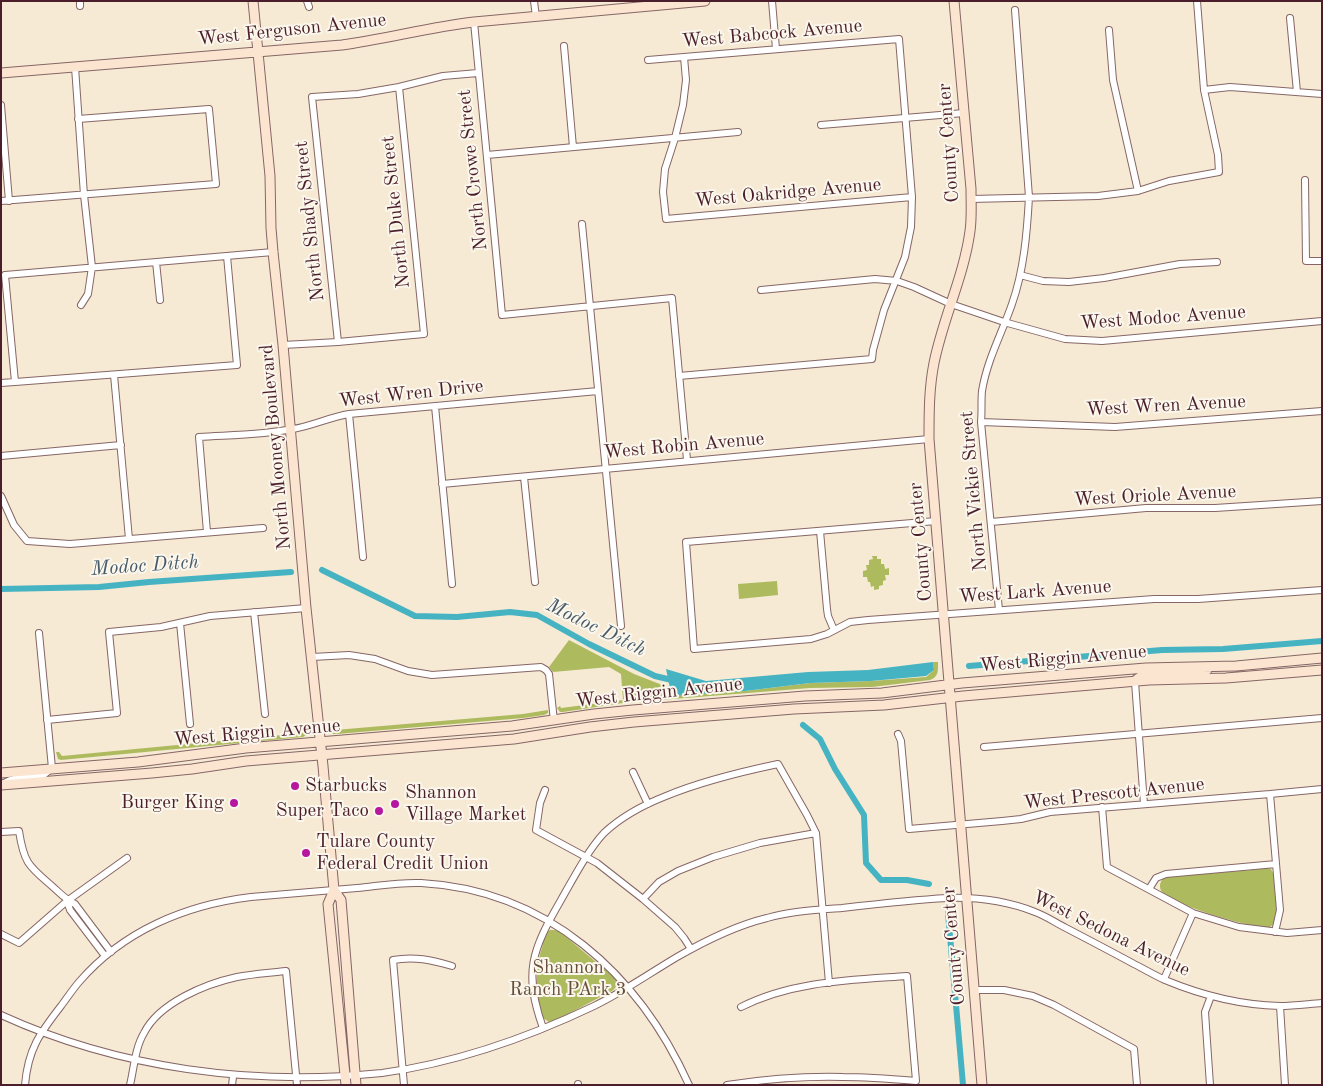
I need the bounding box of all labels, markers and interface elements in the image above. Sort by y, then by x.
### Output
street label: West Ferguson Avenue [197,9,387,51]
street label: West Babcock Avenue [681,15,863,53]
street label: County Center [933,83,965,203]
street label: North Crowe Street [453,88,493,252]
street label: North Duke Street [377,135,415,289]
street label: North Shady Street [290,140,330,302]
street label: West Oakridge Avenue [694,173,882,213]
street label: West Modoc Avenue [1079,301,1247,335]
street label: North Mooney Boulevard [256,343,296,551]
street label: West Wren Drive [337,375,485,413]
street label: West Wren Avenue [1085,390,1247,422]
street label: North Vickie Street [956,410,992,572]
street label: West Robin Avenue [603,428,765,464]
street label: West Oriole Avenue [1073,480,1237,512]
street label: County Center [904,481,938,603]
water label: Modoc Ditch [90,550,200,582]
street label: West Lark Avenue [958,575,1112,609]
water label: Modoc Ditch [542,594,650,662]
street label: West Riggin Avenue [978,640,1148,678]
street label: West Riggin Avenue [574,673,744,713]
street label: West Riggin Avenue [172,714,342,752]
street label: West Prescott Avenue [1022,773,1206,815]
place label: Starbucks [305,775,387,797]
marker: Starbucks [289,780,301,792]
place label: Shannon Village Market [405,782,526,826]
place label: Burger King [121,792,224,814]
marker: Burger King [228,797,240,809]
marker: Shannon Village Market [389,798,401,810]
place label: Super Taco [276,800,369,822]
marker: Super Taco [373,805,385,817]
place label: Tulare County Federal Credit Union [316,831,489,875]
marker: Tulare County Federal Credit Union [300,847,312,859]
street label: County Center [937,885,971,1007]
street label: West Sedona Avenue [1028,886,1194,982]
park label: Shannon Ranch PArk 3 [509,957,627,1001]

